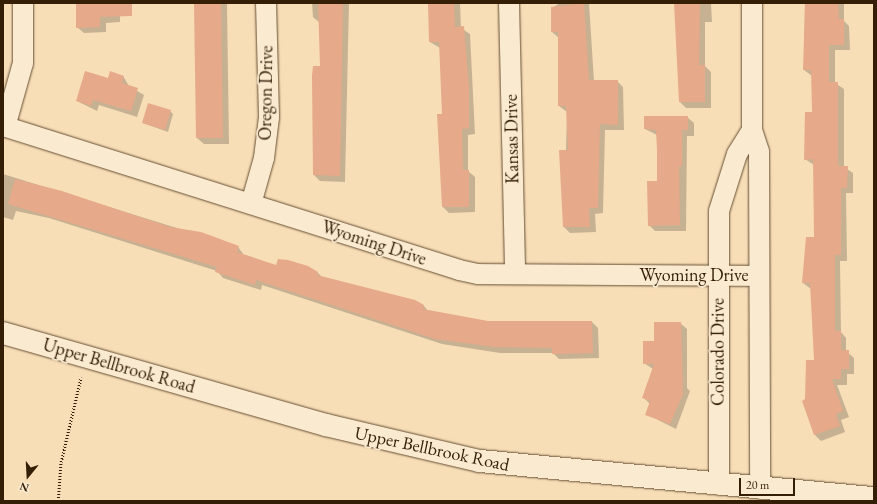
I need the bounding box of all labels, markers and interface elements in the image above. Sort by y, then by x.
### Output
street label: Oregon Drive [254,45,278,141]
street label: Kansas Drive [500,94,524,184]
street label: Wyoming Drive [319,216,429,270]
street label: Wyoming Drive [640,264,748,286]
street label: Colorado Drive [707,298,729,406]
street label: Upper Bellbrook Road [40,334,198,398]
street label: Upper Bellbrook Road [353,422,511,476]
north arrow [8,456,48,496]
scale bar [741,470,797,496]
text: 20 m [746,477,769,493]
text: N [18,479,31,495]

